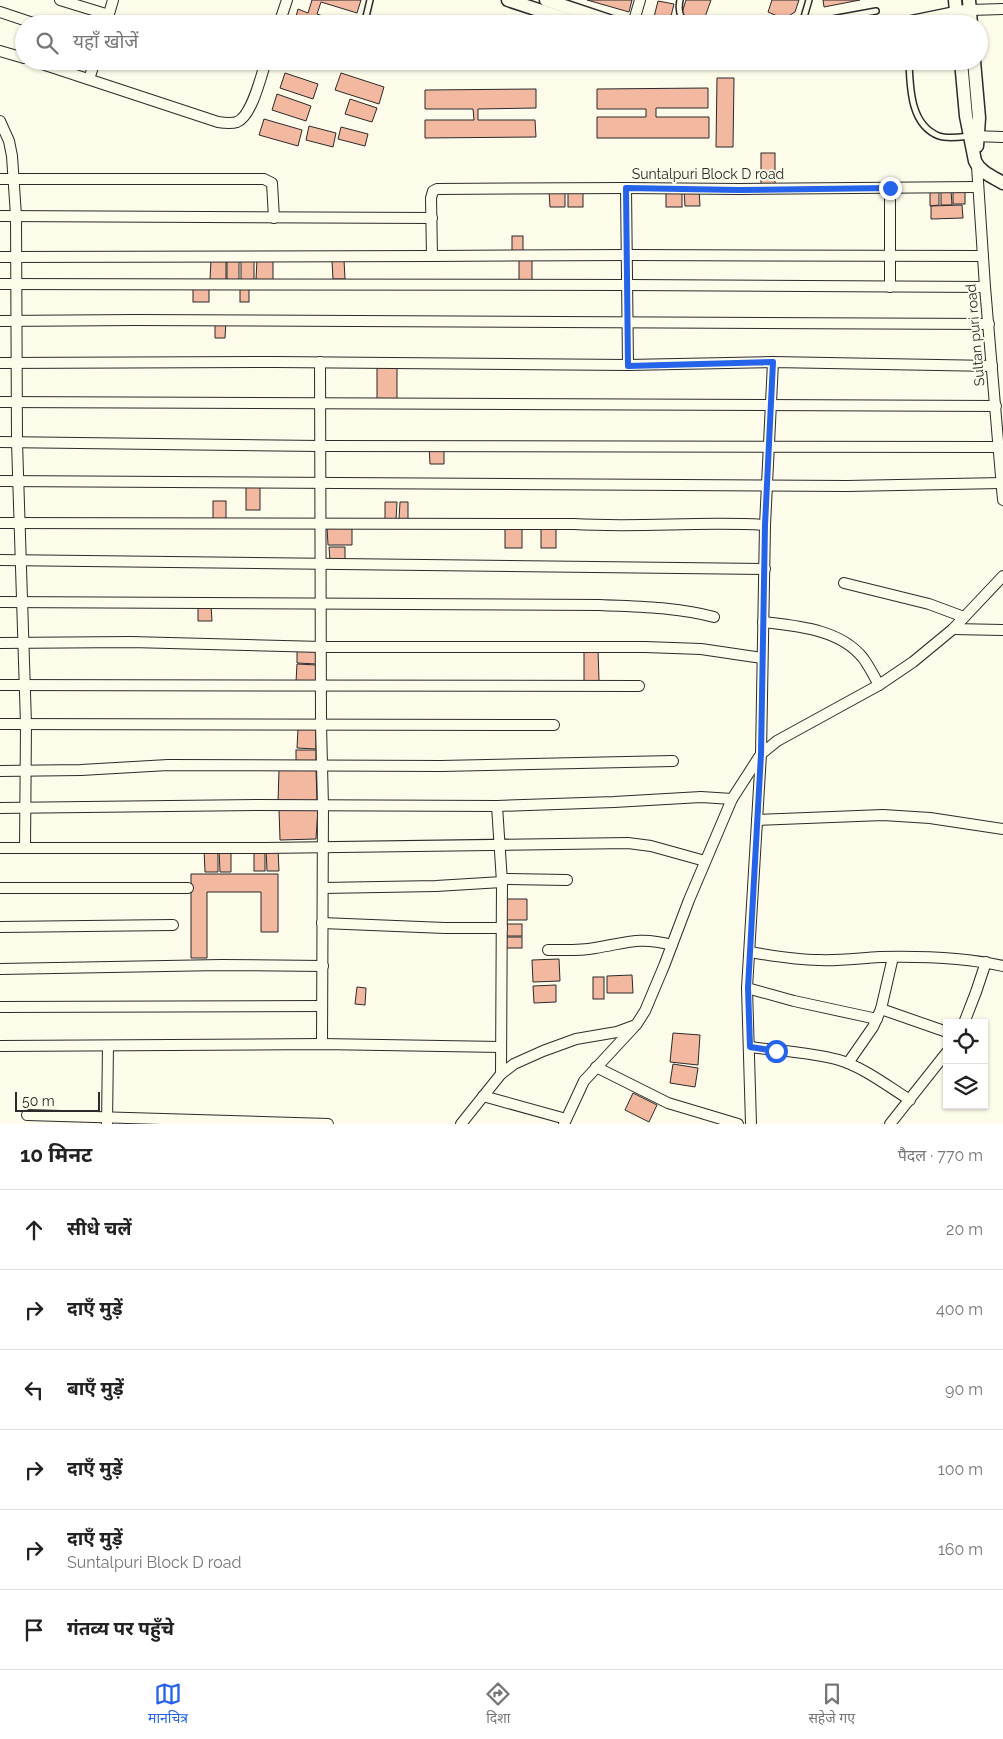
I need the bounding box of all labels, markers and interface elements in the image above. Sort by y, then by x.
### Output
search box [15,15,988,70]
icon: search [33,29,61,57]
text: यहाँ खोजें [73,30,138,52]
street label: Suntalpuri Block D road [632,166,784,182]
route end [879,177,902,200]
street label: Sultan puri road [963,283,987,387]
map controls [943,1019,988,1109]
button: locate [943,1019,988,1064]
route start [765,1040,788,1063]
button: layers [943,1064,988,1109]
scale bar [15,1089,100,1112]
text: 50 m [22,1093,55,1109]
text: 10 मिनट [20,1142,92,1167]
text: पैदल · 770 m [898,1146,983,1165]
icon: ahead [20,1216,48,1244]
text: सीधे चलें [67,1217,131,1239]
text: 20 m [946,1220,983,1239]
icon: right [20,1296,48,1324]
text: दाएँ मुड़ें [67,1297,123,1319]
text: 400 m [936,1300,983,1319]
icon: left [20,1376,48,1404]
text: बाएँ मुड़ें [67,1377,124,1399]
text: 90 m [945,1380,983,1399]
icon: right [20,1456,48,1484]
text: दाएँ मुड़ें [67,1457,123,1479]
text: 100 m [938,1460,983,1479]
text: दाएँ मुड़ें [67,1527,123,1549]
icon: right [20,1536,48,1564]
text: 160 m [938,1540,983,1559]
text: Suntalpuri Block D road [67,1553,241,1572]
icon: arrive [20,1616,48,1644]
text: गंतव्य पर पहुँचे [67,1617,174,1639]
tab: मानचित्र [148,1680,188,1729]
tab: दिशा [484,1680,512,1729]
tab: सहेजे गए [808,1680,855,1729]

